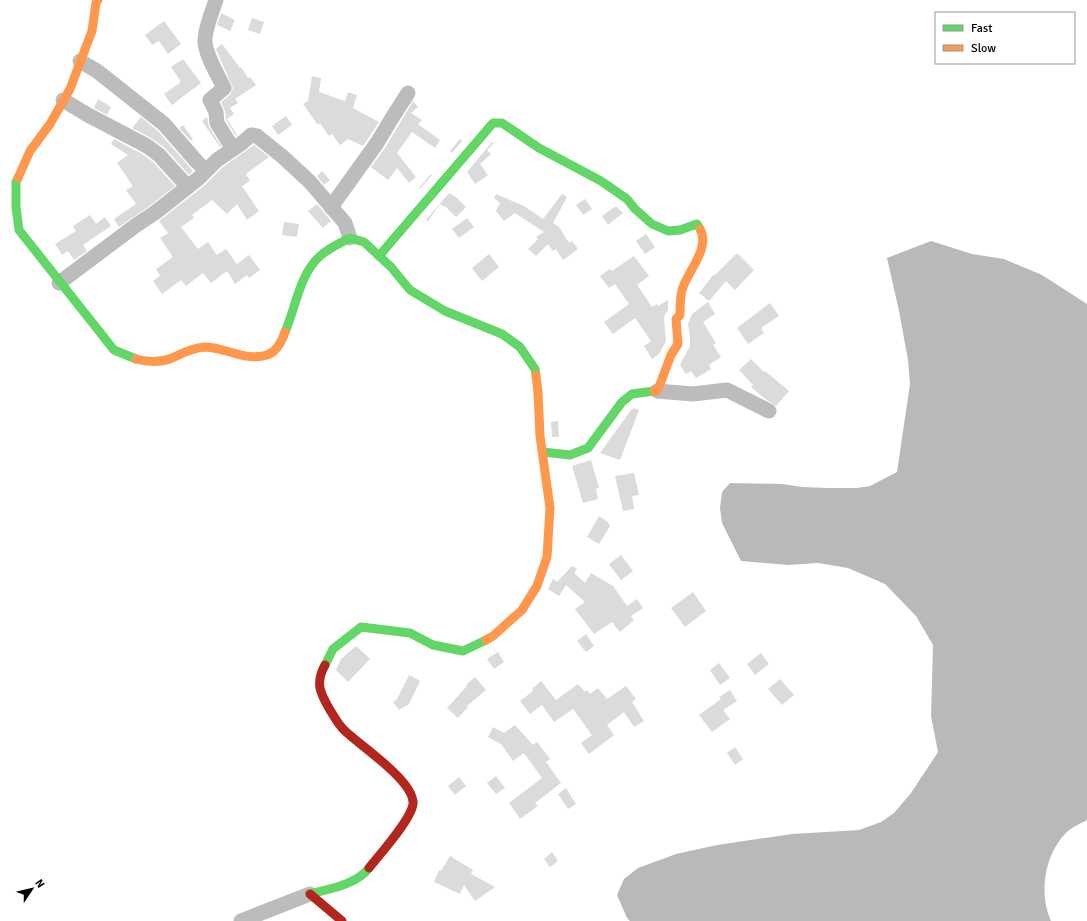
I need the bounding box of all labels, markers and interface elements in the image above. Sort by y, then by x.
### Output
legend [935,12,1075,64]
text: Fast [971,21,992,36]
text: Slow [971,41,996,56]
north arrow [12,869,52,909]
text: N [32,877,47,890]

